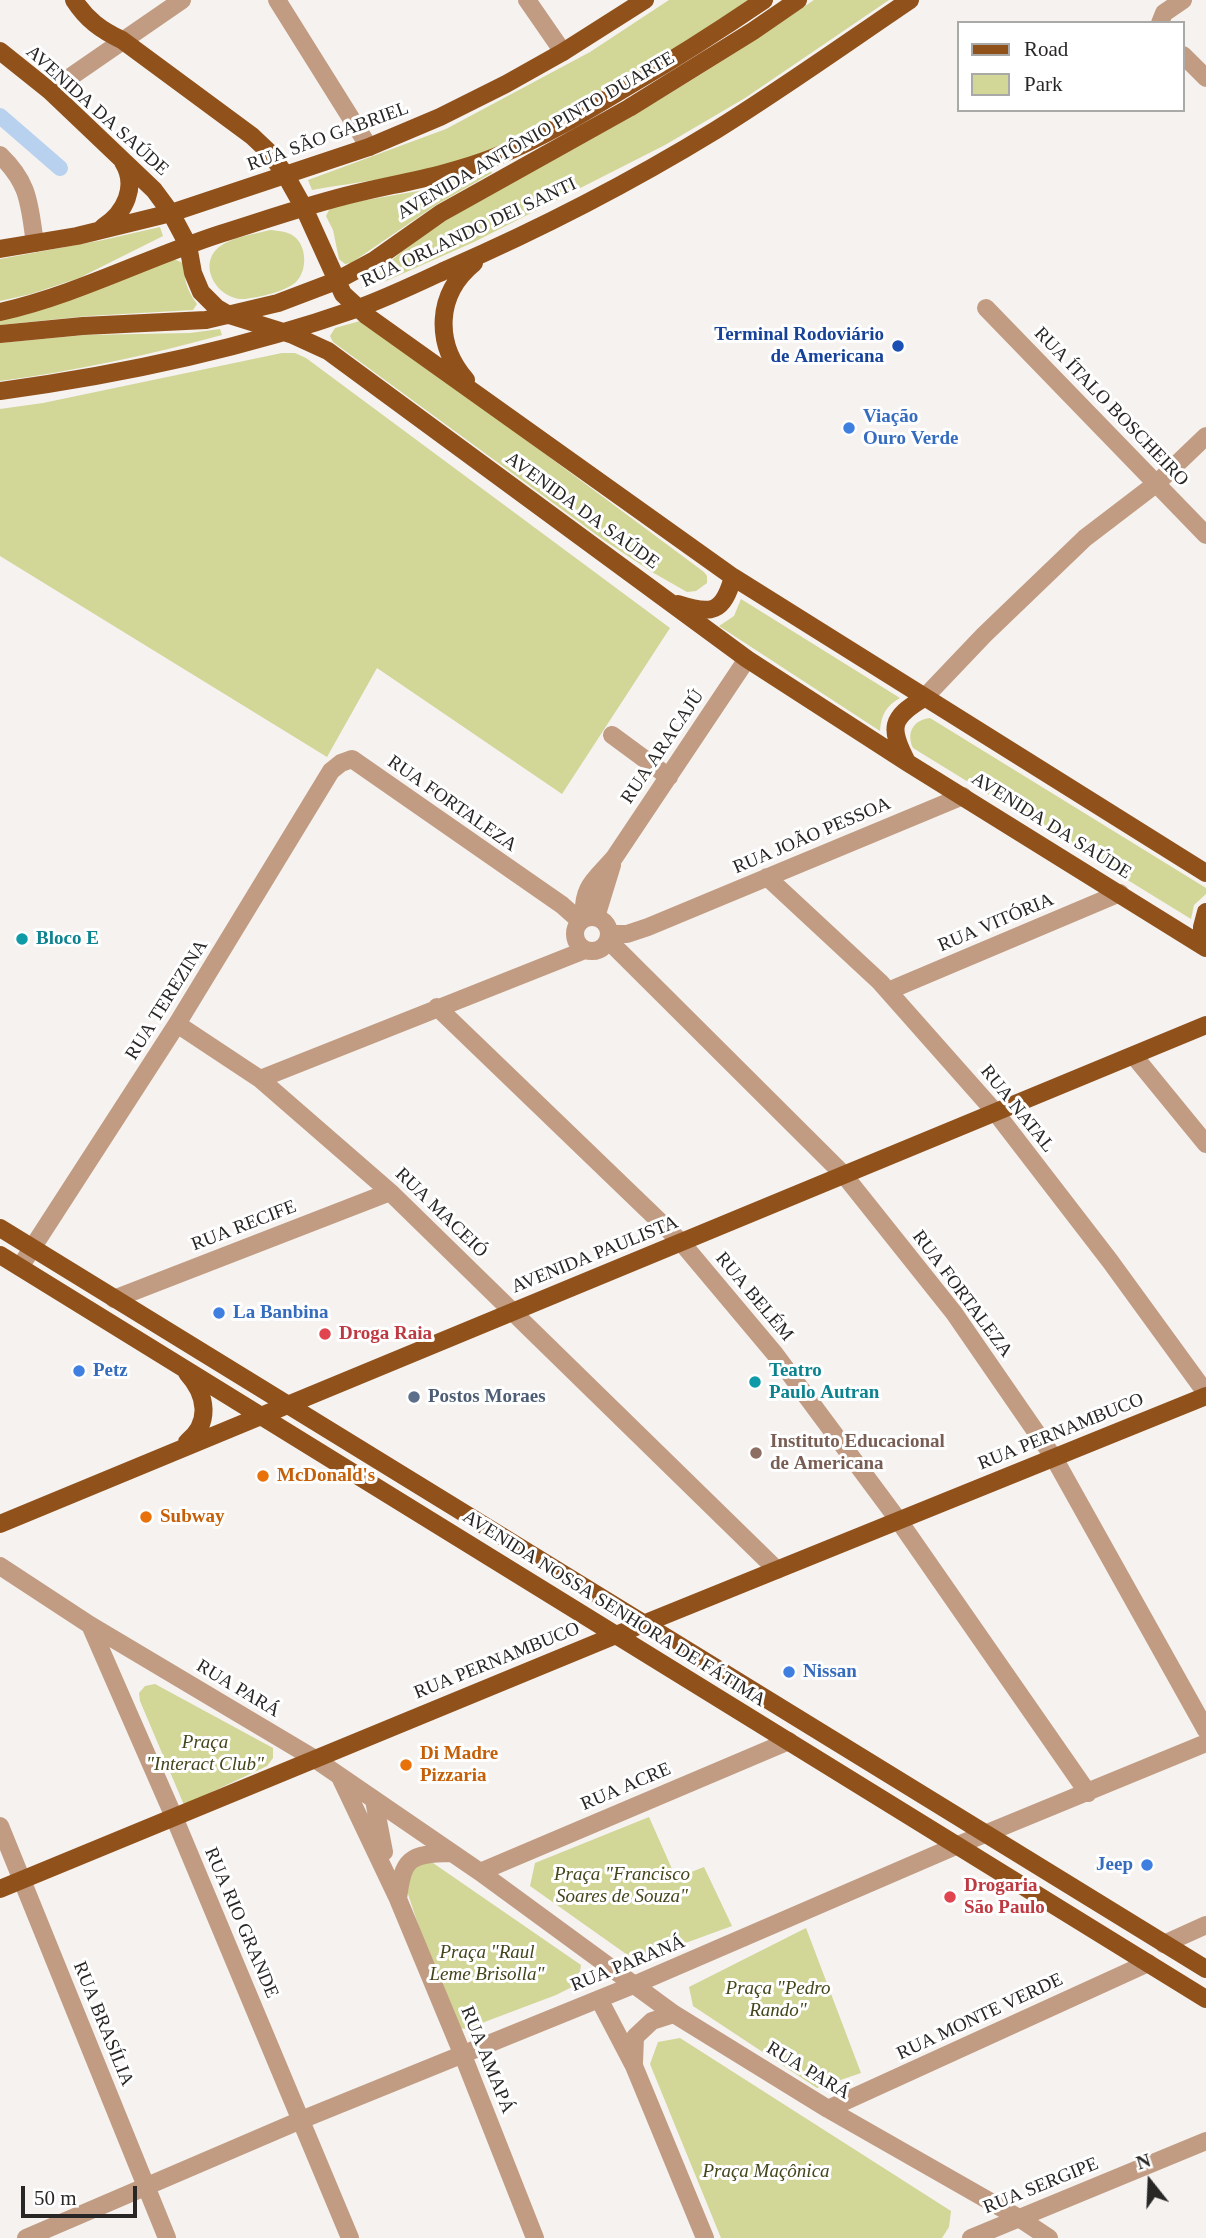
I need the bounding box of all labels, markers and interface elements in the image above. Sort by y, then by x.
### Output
legend [958,21,1185,112]
text: Road [1024,37,1068,61]
street label: AVENIDA DA SAÚDE [21,41,173,181]
street label: AVENIDA ANTÔNIO PINTO DUARTE [393,47,679,225]
text: Park [1024,72,1063,96]
street label: RUA SÃO GABRIEL [244,97,412,177]
street label: RUA ORLANDO DEI SANTI [358,173,580,293]
street label: RUA ÍTALO BOSCHEIRO [1029,323,1193,491]
place label: Terminal Rodoviário de Americana [714,324,884,368]
marker: Terminal Rodoviário de Americana [890,338,906,354]
place label: Viação Ouro Verde [863,406,959,450]
marker: Viação Ouro Verde [841,420,857,436]
street label: AVENIDA DA SAÚDE [501,448,663,574]
street label: RUA ARACAJÚ [617,686,709,808]
street label: RUA FORTALEZA [383,751,521,857]
street label: AVENIDA DA SAÚDE [967,767,1135,885]
street label: RUA JOÃO PESSOA [730,793,894,879]
street label: RUA VITÓRIA [935,888,1057,958]
place label: Bloco E [36,928,99,950]
marker: Bloco E [14,931,30,947]
street label: RUA TEREZINA [121,936,213,1064]
street label: RUA NATAL [975,1061,1059,1157]
street label: RUA MACEIÓ [390,1163,492,1263]
street label: RUA RECIFE [188,1196,300,1256]
street label: AVENIDA PAULISTA [508,1211,682,1299]
street label: RUA FORTALEZA [907,1226,1017,1362]
street label: RUA BELÉM [710,1248,798,1346]
place label: La Banbina [233,1302,329,1324]
marker: La Banbina [211,1305,227,1321]
place label: Droga Raia [339,1323,432,1345]
marker: Droga Raia [317,1326,333,1342]
place label: Petz [93,1360,128,1382]
place label: Teatro Paulo Autran [769,1360,879,1404]
marker: Petz [71,1363,87,1379]
marker: Teatro Paulo Autran [747,1374,763,1390]
place label: Postos Moraes [428,1386,546,1408]
street label: RUA PERNAMBUCO [975,1388,1147,1476]
marker: Postos Moraes [406,1389,422,1405]
place label: Instituto Educacional de Americana [770,1431,945,1475]
marker: Instituto Educacional de Americana [748,1445,764,1461]
place label: McDonald's [277,1465,375,1487]
marker: McDonald's [255,1468,271,1484]
place label: Subway [160,1506,224,1528]
street label: AVENIDA NOSSA SENHORA DE FÁTIMA [458,1506,770,1712]
marker: Subway [138,1509,154,1525]
street label: RUA PERNAMBUCO [411,1617,583,1705]
street label: RUA PARÁ [192,1655,284,1723]
place label: Nissan [803,1661,857,1683]
marker: Nissan [781,1664,797,1680]
park label: Praça "Interact Club" [146,1732,264,1776]
place label: Di Madre Pizzaria [420,1743,498,1787]
marker: Di Madre Pizzaria [398,1757,414,1773]
street label: RUA ACRE [578,1758,674,1816]
street label: RUA RIO GRANDE [199,1844,283,2002]
place label: Jeep [1096,1854,1133,1876]
marker: Jeep [1139,1857,1155,1873]
park label: Praça "Francisco Soares de Souza" [554,1864,690,1908]
place label: Drogaria São Paulo [964,1875,1045,1919]
marker: Drogaria São Paulo [942,1889,958,1905]
street label: RUA PARANÁ [568,1931,688,1997]
park label: Praça "Raul Leme Brisolla" [429,1942,545,1986]
street label: RUA BRASÍLIA [68,1958,138,2090]
street label: RUA MONTE VERDE [893,1969,1067,2065]
park label: Praça "Pedro Rando" [726,1978,830,2022]
street label: RUA AMAPÁ [455,2003,519,2117]
street label: RUA PARÁ [762,2037,854,2105]
north arrow [1115,2147,1185,2217]
text: N [1134,2149,1153,2174]
street label: RUA SERGIPE [980,2153,1102,2219]
park label: Praça Maçônica [702,2161,830,2183]
scale bar [24,2172,140,2216]
text: 50 m [34,2186,77,2210]

